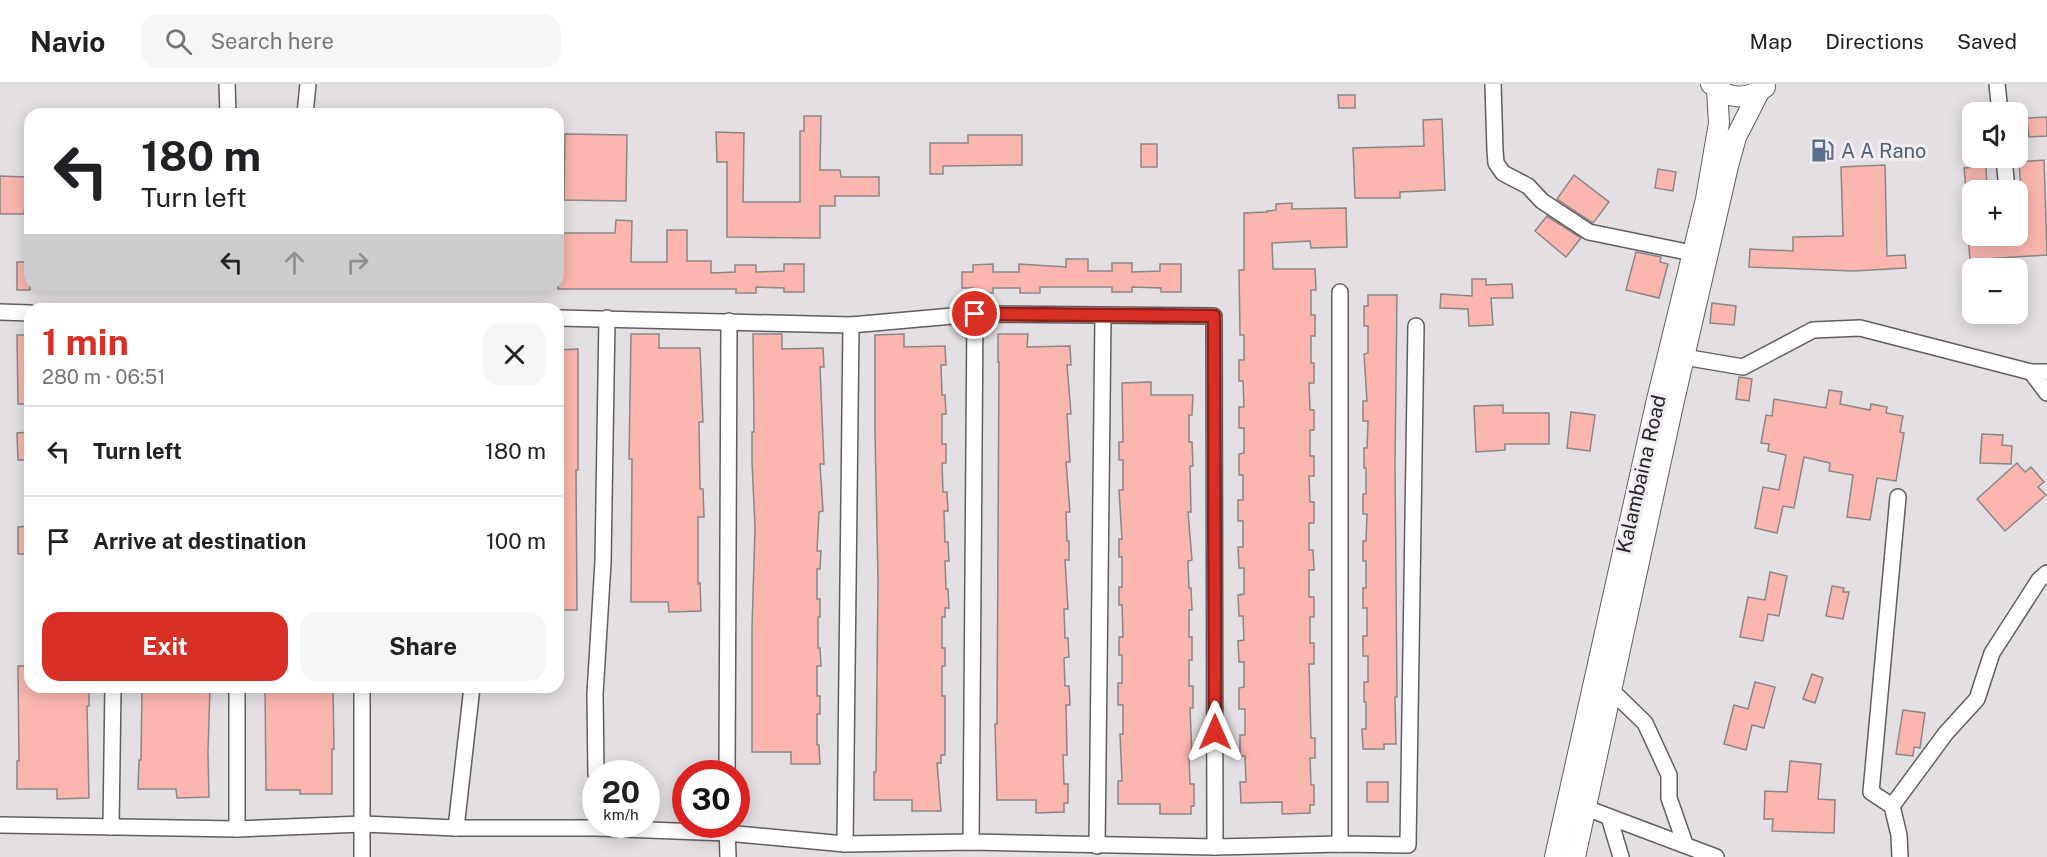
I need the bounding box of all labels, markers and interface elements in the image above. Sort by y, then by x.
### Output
search box [141,14,561,68]
text: Navio [30,25,105,58]
icon: search [162,25,195,58]
text: Search here [210,28,334,54]
text: Map [1750,29,1792,54]
text: Directions [1825,29,1924,54]
text: Saved [1957,29,2017,54]
map controls [1962,102,2028,324]
button: sound [1962,102,2028,168]
text: 180 m [141,131,261,180]
icon: left [42,132,120,210]
fuel station icon: A A Rano [1810,138,1836,164]
place label: A A Rano [1841,139,1926,163]
button: + [1962,180,2028,246]
text: Turn left [141,181,247,213]
icon: left [215,246,248,279]
icon: ahead [278,246,311,279]
icon: right [341,246,374,279]
button: − [1962,258,2028,324]
pin [949,288,1000,339]
icon: arrive [958,297,991,330]
text: 1 min [42,321,129,363]
button: close [483,323,546,386]
text: 280 m · 06:51 [42,365,165,389]
street label: Kalambaina Road [1611,393,1671,555]
icon: left [42,435,75,468]
text: Turn left [93,438,182,464]
text: 180 m [485,438,546,464]
icon: arrive [42,525,75,558]
text: Arrive at destination [93,528,306,554]
text: 100 m [486,528,546,554]
button: Exit [42,612,288,681]
button: Share [300,612,546,681]
position arrow [1183,700,1247,764]
speed limit sign: 30 [672,760,750,838]
text: 20 [602,774,640,810]
text: km/h [603,806,639,823]

